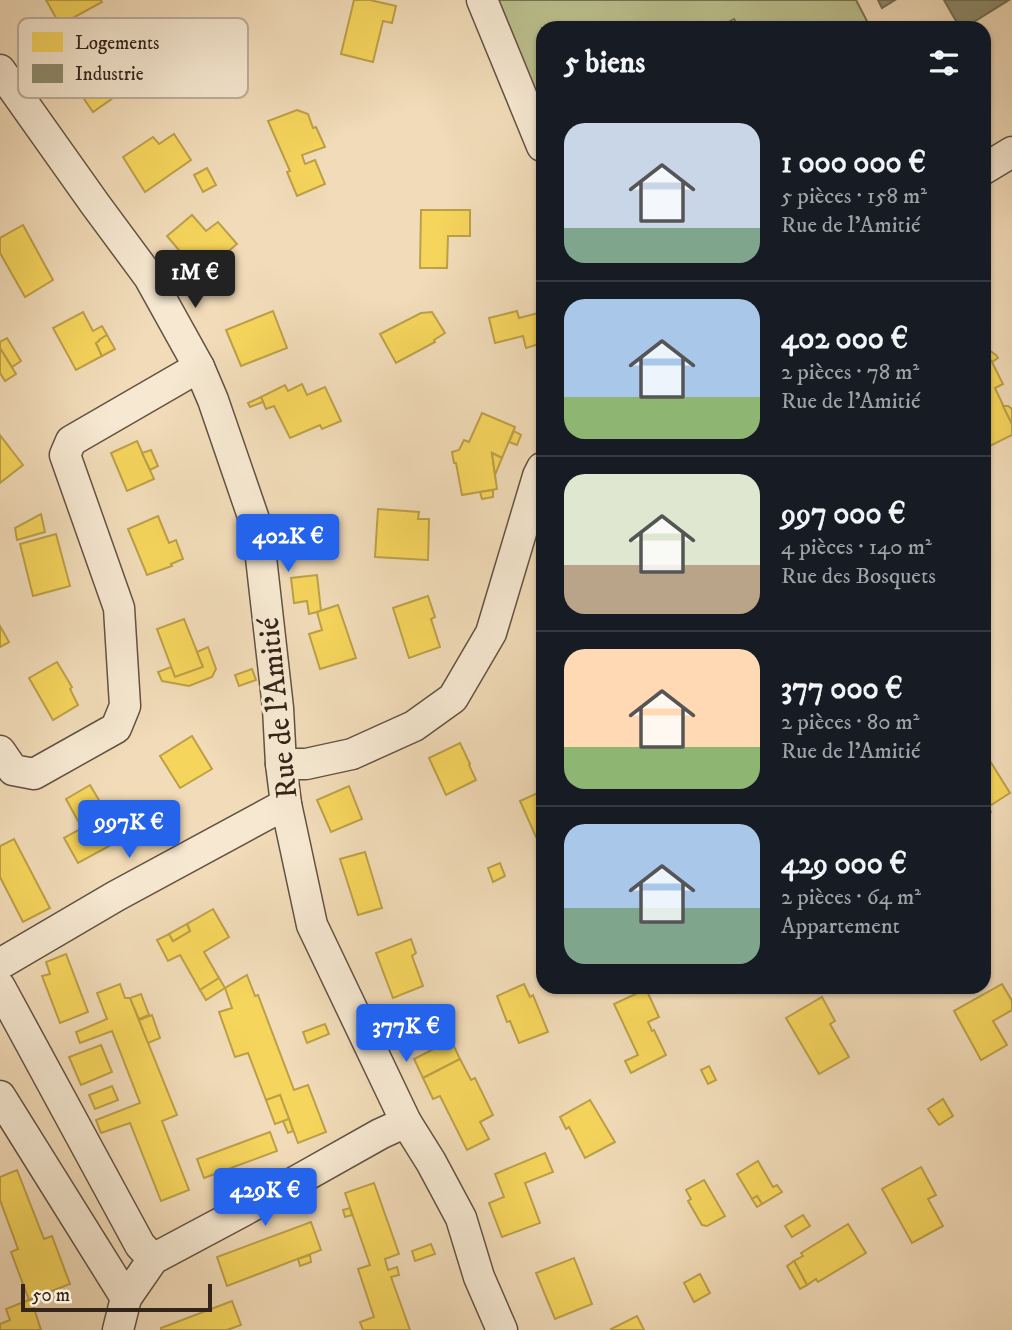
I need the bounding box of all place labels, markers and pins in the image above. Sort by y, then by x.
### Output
pin: 1M € [154,250,236,310]
pin: 402K € [231,514,345,574]
pin: 997K € [72,800,186,860]
pin: 377K € [349,1004,463,1064]
pin: 429K € [208,1168,322,1228]

